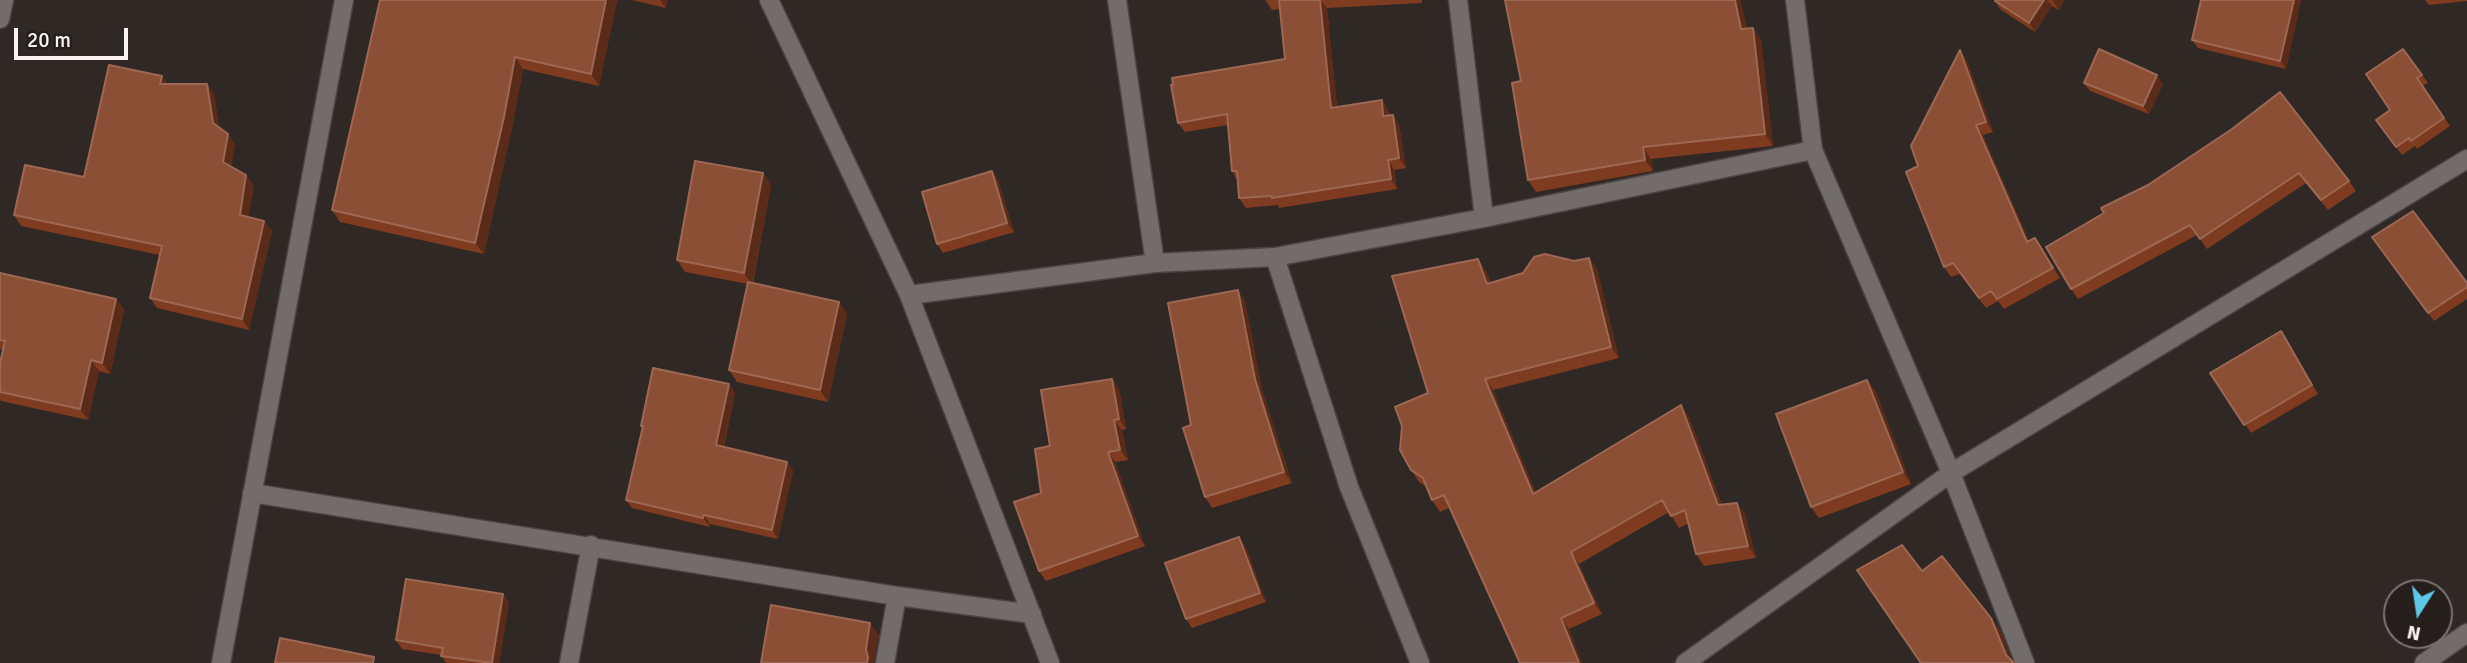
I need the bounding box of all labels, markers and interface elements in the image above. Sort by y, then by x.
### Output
scale bar [18,14,131,58]
text: 20 m [27,27,71,53]
north arrow [2383,579,2453,649]
text: N [2405,619,2423,646]

